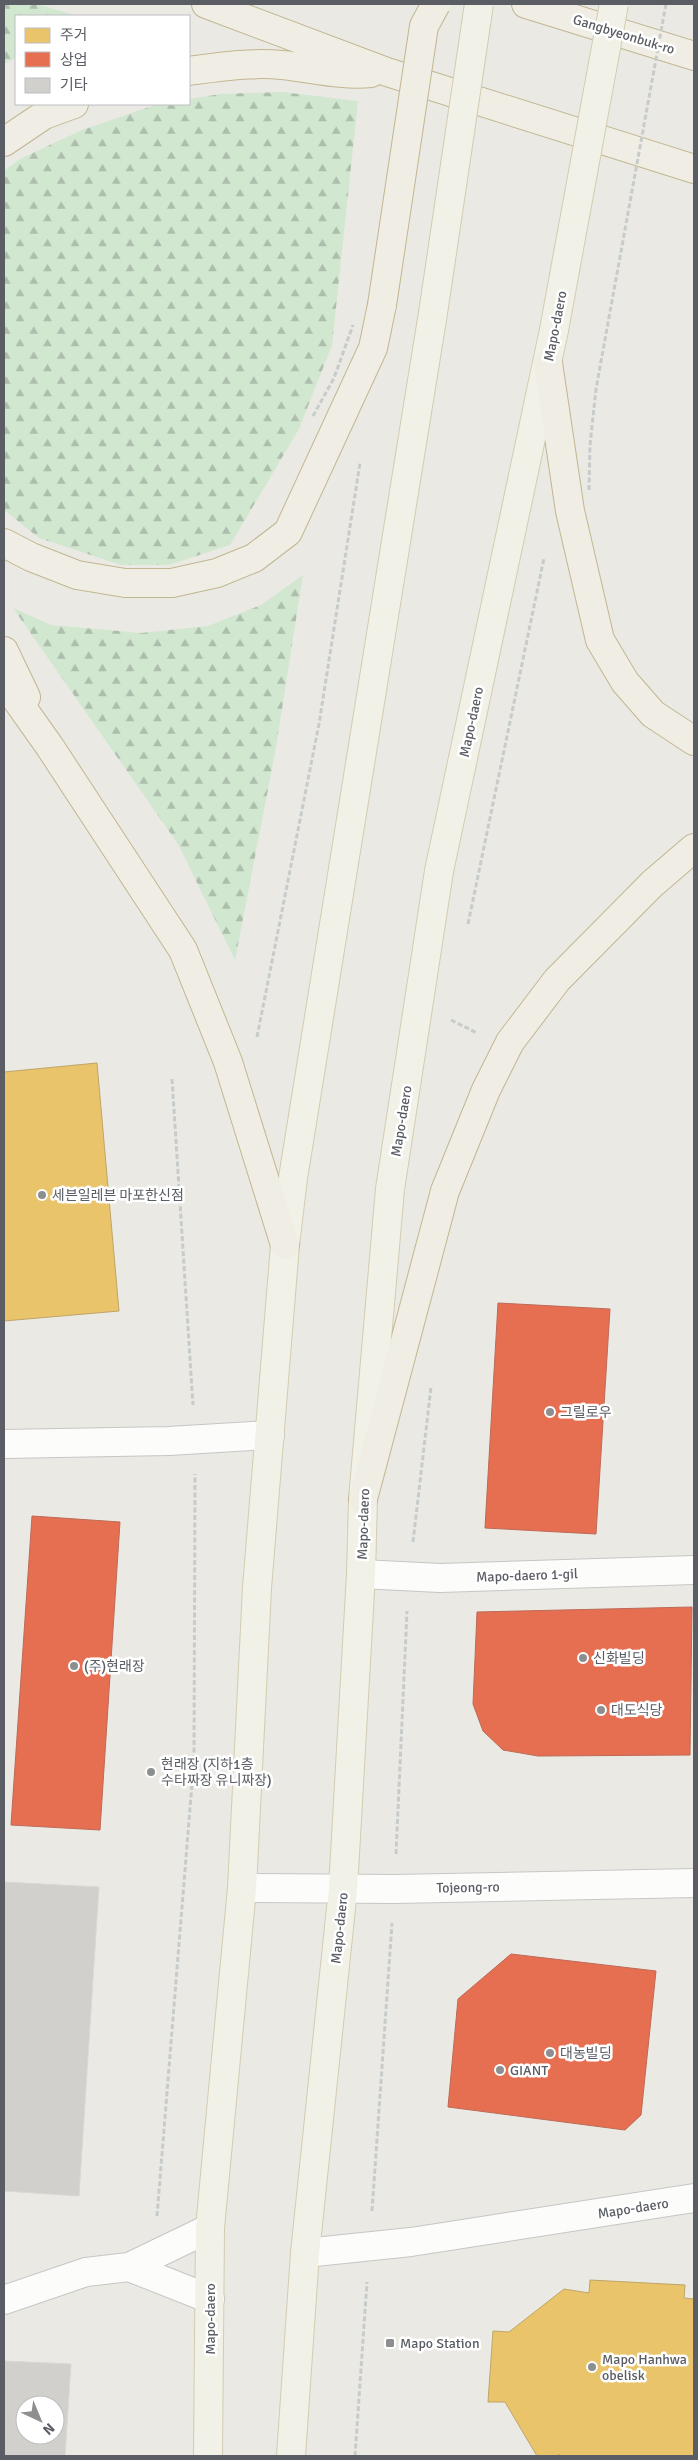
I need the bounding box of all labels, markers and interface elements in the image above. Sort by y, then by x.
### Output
street label: Gangbyeonbuk-ro [571,11,677,58]
legend [15,15,190,105]
text: 주거 [60,26,88,44]
text: 상업 [60,51,88,69]
text: 기타 [60,76,88,94]
street label: Mapo-daero [540,289,571,363]
street label: Mapo-daero [456,685,487,759]
street label: Mapo-daero [387,1084,415,1158]
place label: 세븐일레븐 마포한신점 [52,1187,184,1204]
marker: 세븐일레븐 마포한신점 [36,1189,48,1201]
place label: 그릴로우 [560,1404,612,1421]
marker: 그릴로우 [544,1406,556,1418]
street label: Mapo-daero [354,1488,373,1560]
street label: Mapo-daero 1-gil [476,1565,578,1586]
place label: 신화빌딩 [593,1650,645,1667]
marker: 신화빌딩 [577,1652,589,1664]
place label: (주)현래장 [84,1658,145,1675]
marker: (주)현래장 [68,1660,80,1672]
place label: 대도식당 [611,1702,663,1719]
marker: 대도식당 [595,1704,607,1716]
place label: 현래장 (지하1층 수타짜장 유니짜장) [161,1756,272,1789]
marker: 현래장 (지하1층 수타짜장 유니짜장) [145,1766,157,1778]
street label: Tojeong-ro [436,1878,500,1897]
street label: Mapo-daero [327,1892,352,1965]
place label: 대농빌딩 [560,2045,612,2062]
marker: 대농빌딩 [544,2047,556,2059]
place label: GIANT [510,2062,548,2079]
marker: GIANT [494,2064,506,2076]
street label: Mapo-daero [596,2194,670,2222]
street label: Mapo-daero [202,2283,219,2355]
place label: Mapo Station [400,2335,480,2352]
marker: Mapo Station [384,2337,396,2349]
place label: Mapo Hanhwa obelisk [602,2351,687,2384]
marker: Mapo Hanhwa obelisk [586,2361,598,2373]
north arrow [15,2395,65,2445]
text: N [39,2419,58,2438]

